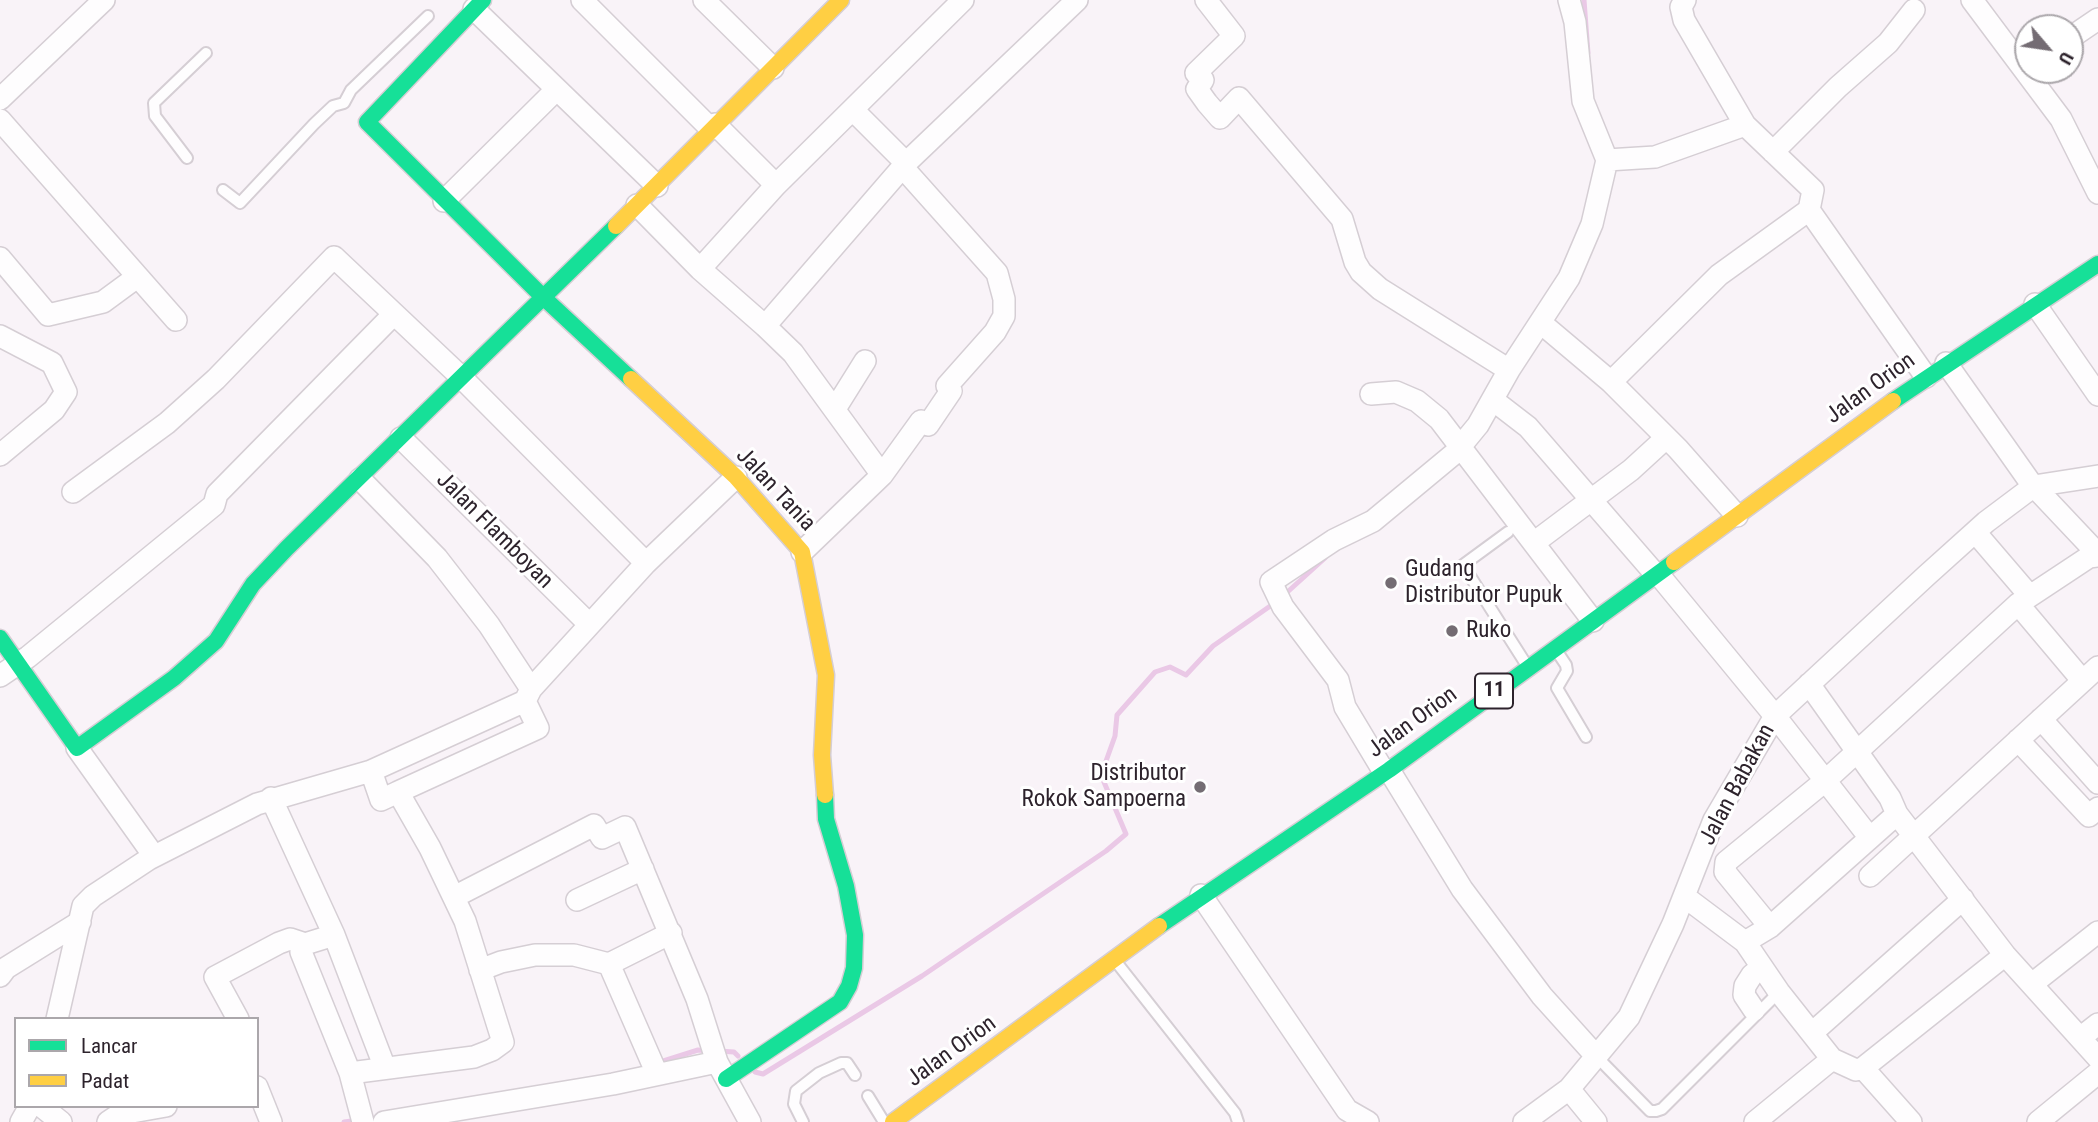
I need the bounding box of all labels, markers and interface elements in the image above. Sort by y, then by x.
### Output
north arrow [2014,14,2084,84]
text: U [2053,48,2079,69]
street label: Jalan Orion [1821,347,1921,431]
street label: Jalan Tania [729,443,821,537]
street label: Jalan Flamboyan [430,467,558,595]
place label: Gudang Distributor Pupuk [1405,556,1563,610]
marker: Gudang Distributor Pupuk [1383,575,1399,591]
place label: Ruko [1466,617,1511,645]
marker: Ruko [1444,623,1460,639]
road number: 11 [1475,674,1513,708]
street label: Jalan Orion [1363,681,1463,765]
street label: Jalan Babakan [1695,720,1781,850]
place label: Distributor Rokok Sampoerna [1022,760,1186,814]
marker: Distributor Rokok Sampoerna [1192,779,1208,795]
street label: Jalan Orion [902,1010,1002,1094]
legend [14,1017,259,1108]
text: Lancar [81,1034,137,1058]
text: Padat [81,1069,129,1093]

